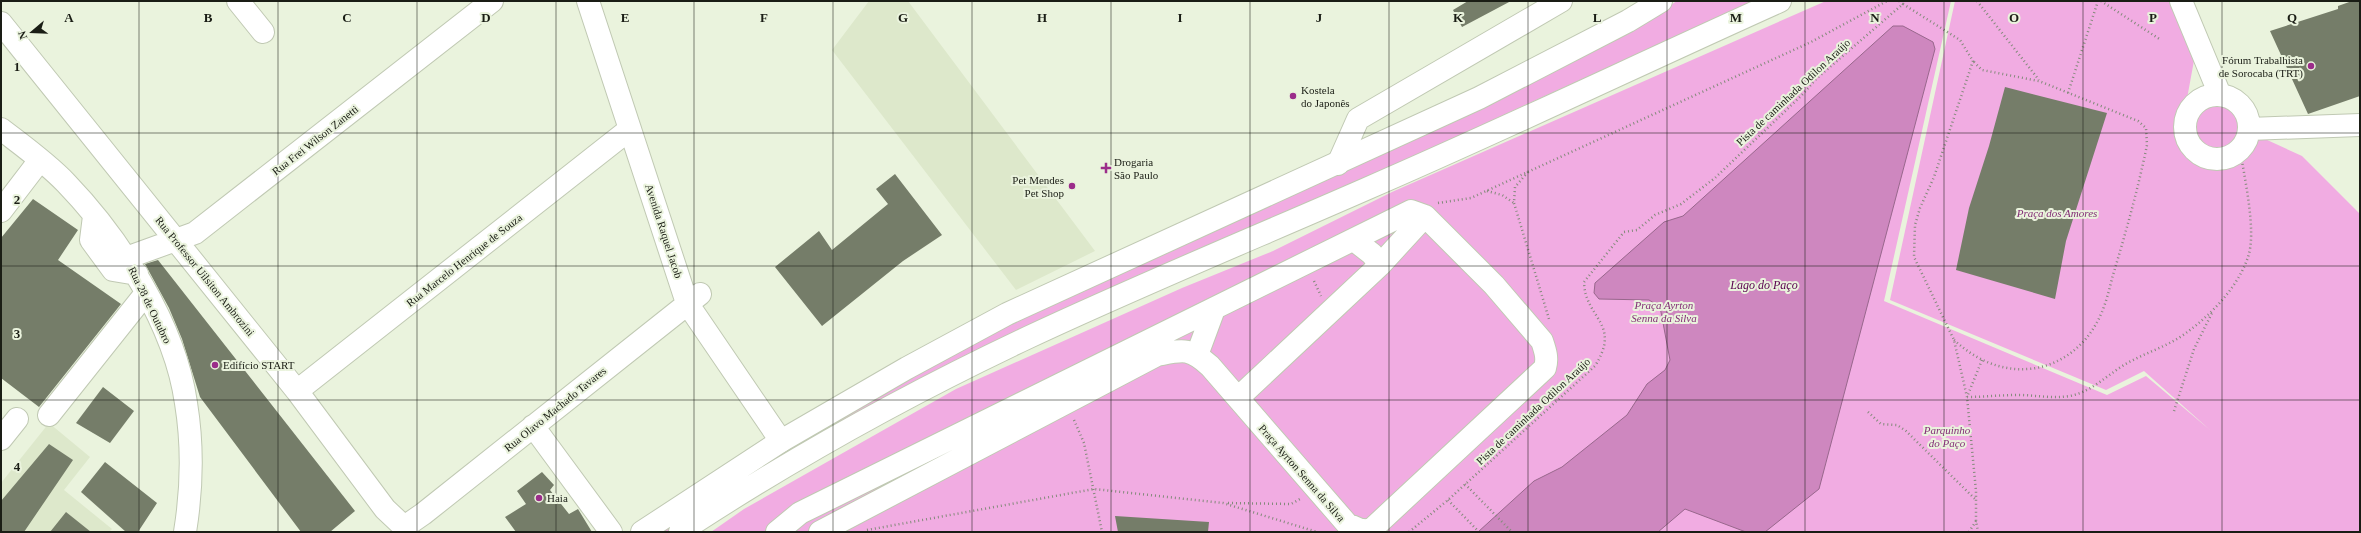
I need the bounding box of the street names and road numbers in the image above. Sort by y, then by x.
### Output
street label: Pista de caminhada Odilon Araújo [1734,36,1853,148]
street label: Rua Frei Wilson Zanetti [270,103,360,177]
street label: Avenida Raquel Jacob [643,182,685,280]
street label: Rua Marcelo Henrique de Souza [404,211,524,309]
street label: Rua Professor Uilsiton Ambrozini [153,214,257,338]
street label: Rua 28 de Outubro [126,265,174,346]
street label: Pista de caminhada Odilon Araújo [1474,355,1593,467]
street label: Rua Olavo Machado Tavares [502,364,608,454]
street label: Praça Ayrton Senna da Silva [1257,422,1348,524]

